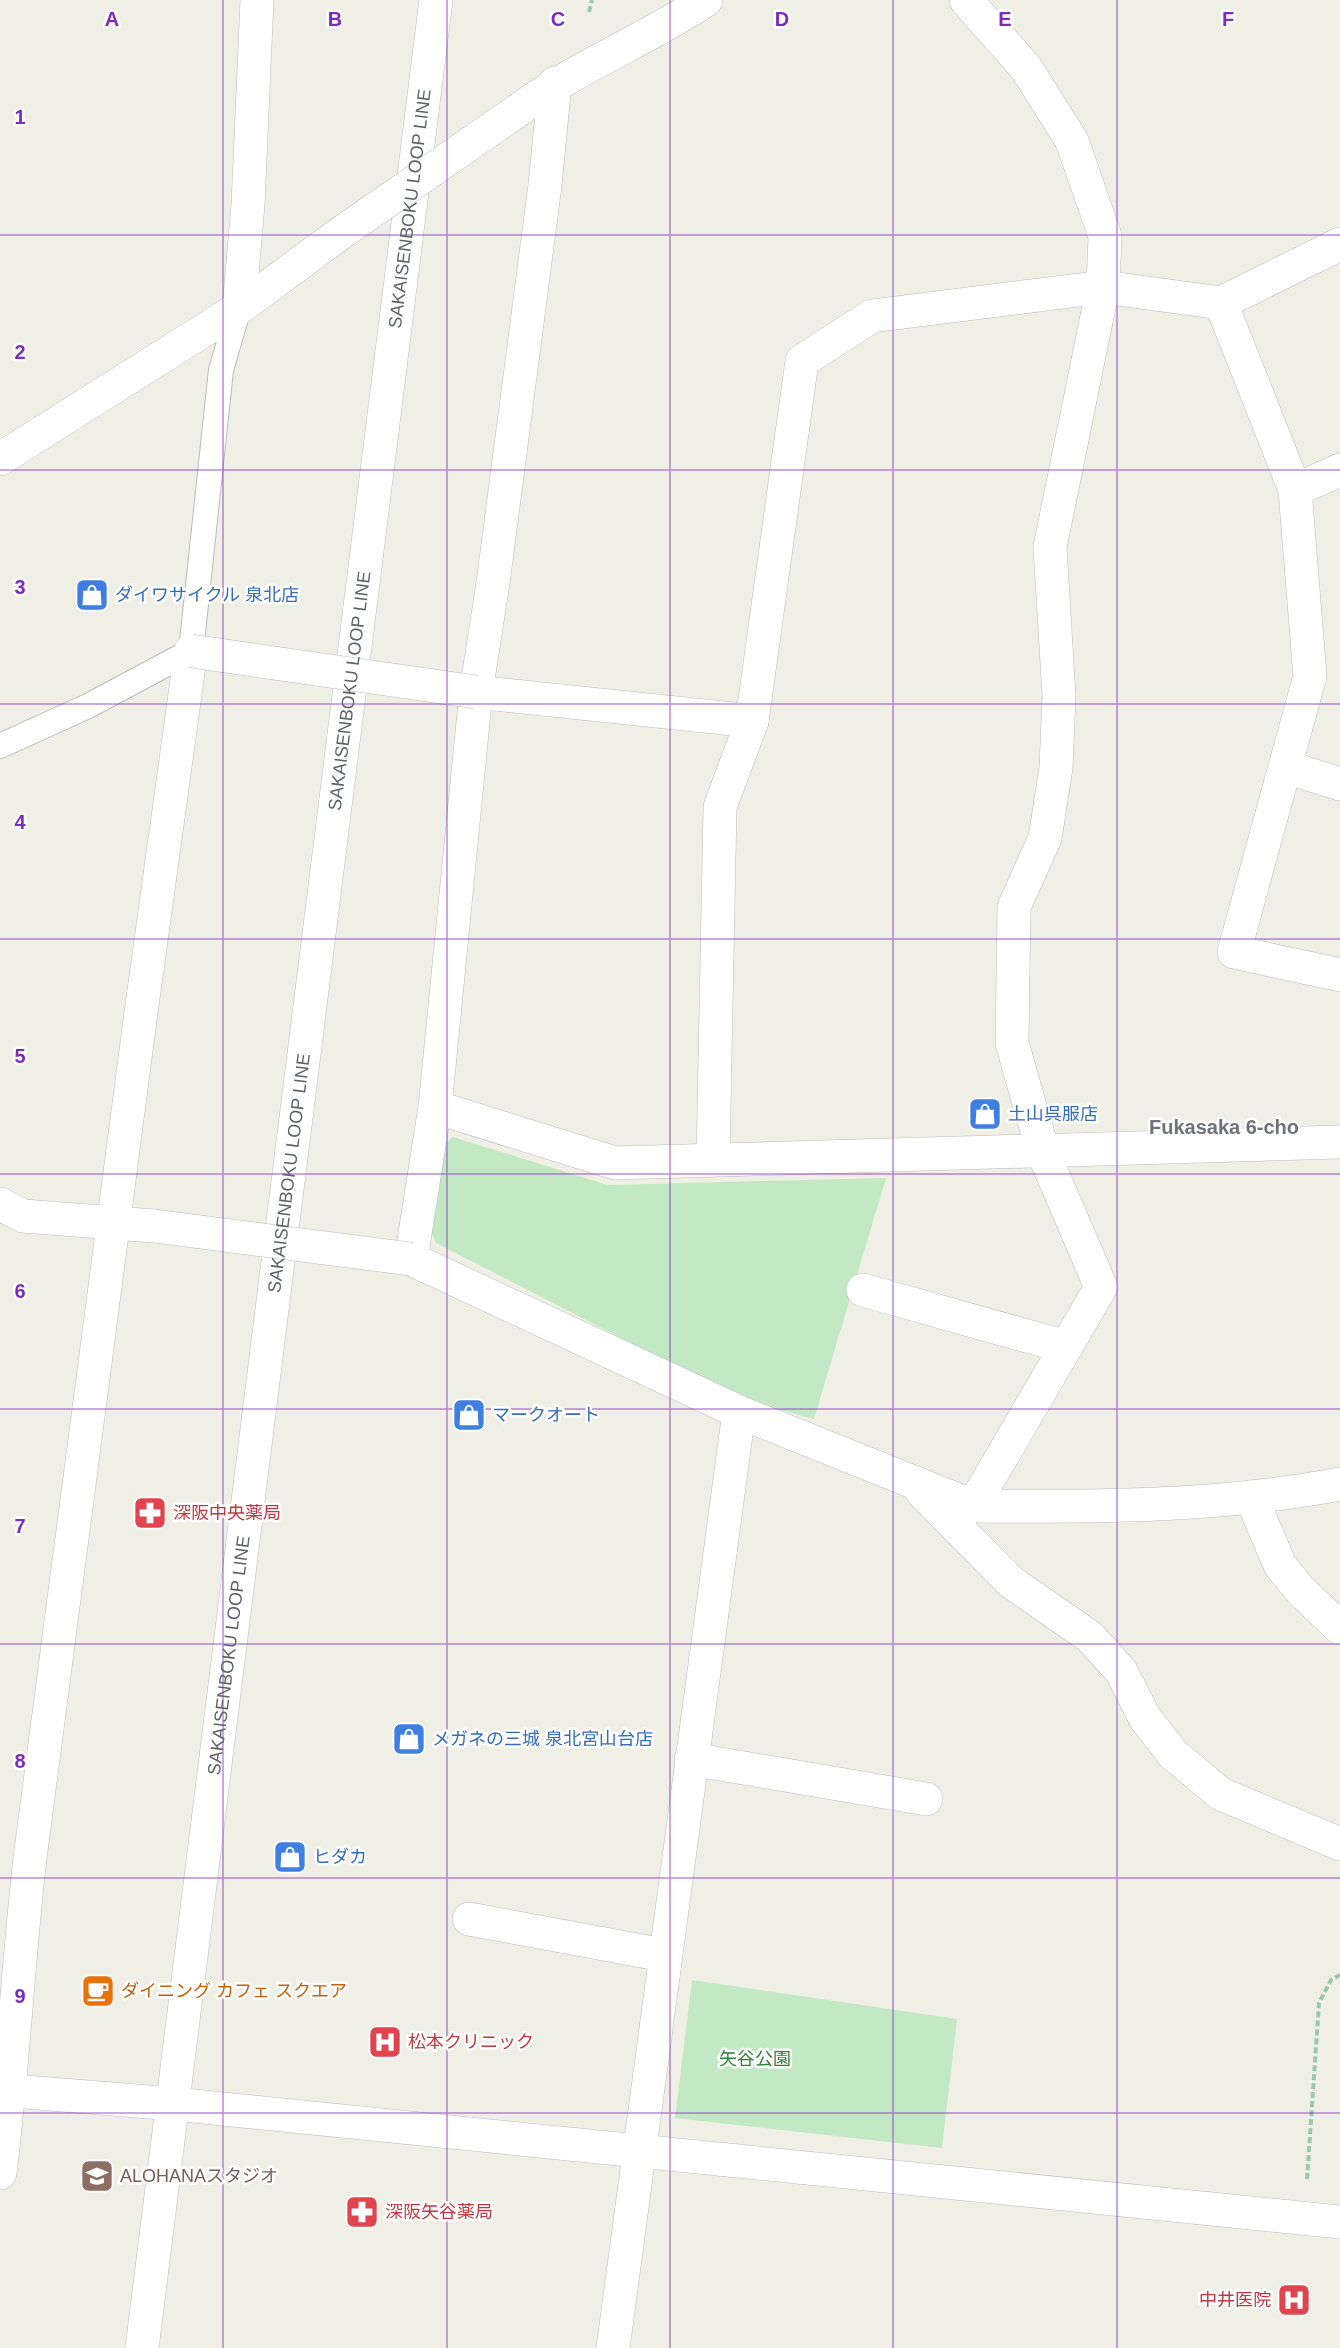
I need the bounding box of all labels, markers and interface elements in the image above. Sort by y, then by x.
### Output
text: A [105,8,119,30]
text: B [328,8,342,30]
text: C [551,8,565,30]
text: D [775,8,789,30]
text: E [998,8,1012,30]
text: F [1222,8,1234,30]
street label: SAKAISENBOKU LOOP LINE [385,88,435,329]
text: 1 [14,106,26,128]
text: 2 [14,341,26,363]
street label: SAKAISENBOKU LOOP LINE [325,570,374,812]
text: 3 [14,576,26,598]
shop icon: ダイワサイクル 泉北店 [74,577,110,613]
place label: ダイワサイクル 泉北店 [115,585,299,605]
text: 4 [14,811,26,833]
text: 5 [14,1045,26,1067]
street label: SAKAISENBOKU LOOP LINE [264,1052,314,1294]
shop icon: 土山呉服店 [967,1096,1003,1132]
place label: 土山呉服店 [1008,1104,1098,1124]
district label: Fukasaka 6-cho [1149,1116,1299,1138]
text: 6 [14,1280,26,1302]
shop icon: マークオート [451,1397,487,1433]
place label: マークオート [492,1405,600,1425]
pharmacy icon: 深阪中央薬局 [132,1495,168,1531]
place label: 深阪中央薬局 [173,1503,281,1523]
text: 7 [14,1515,26,1537]
street label: SAKAISENBOKU LOOP LINE [204,1535,254,1776]
shop icon: メガネの三城 泉北宮山台店 [391,1721,427,1757]
place label: メガネの三城 泉北宮山台店 [432,1729,653,1749]
text: 8 [14,1750,26,1772]
shop icon: ヒダカ [272,1839,308,1875]
place label: ヒダカ [313,1847,367,1867]
cafe icon: ダイニング カフェ スクエア [80,1973,116,2009]
place label: ダイニング カフェ スクエア [121,1981,347,2001]
text: 9 [14,1985,26,2007]
hospital icon: 松本クリニック [367,2024,403,2060]
place label: 松本クリニック [408,2032,534,2052]
park label: 矢谷公園 [719,2049,791,2069]
school or university icon: ALOHANAスタジオ [79,2158,115,2194]
place label: ALOHANAスタジオ [120,2166,278,2186]
pharmacy icon: 深阪矢谷薬局 [344,2194,380,2230]
place label: 深阪矢谷薬局 [385,2202,493,2222]
hospital icon: 中井医院 [1276,2282,1312,2318]
place label: 中井医院 [1199,2290,1271,2310]

